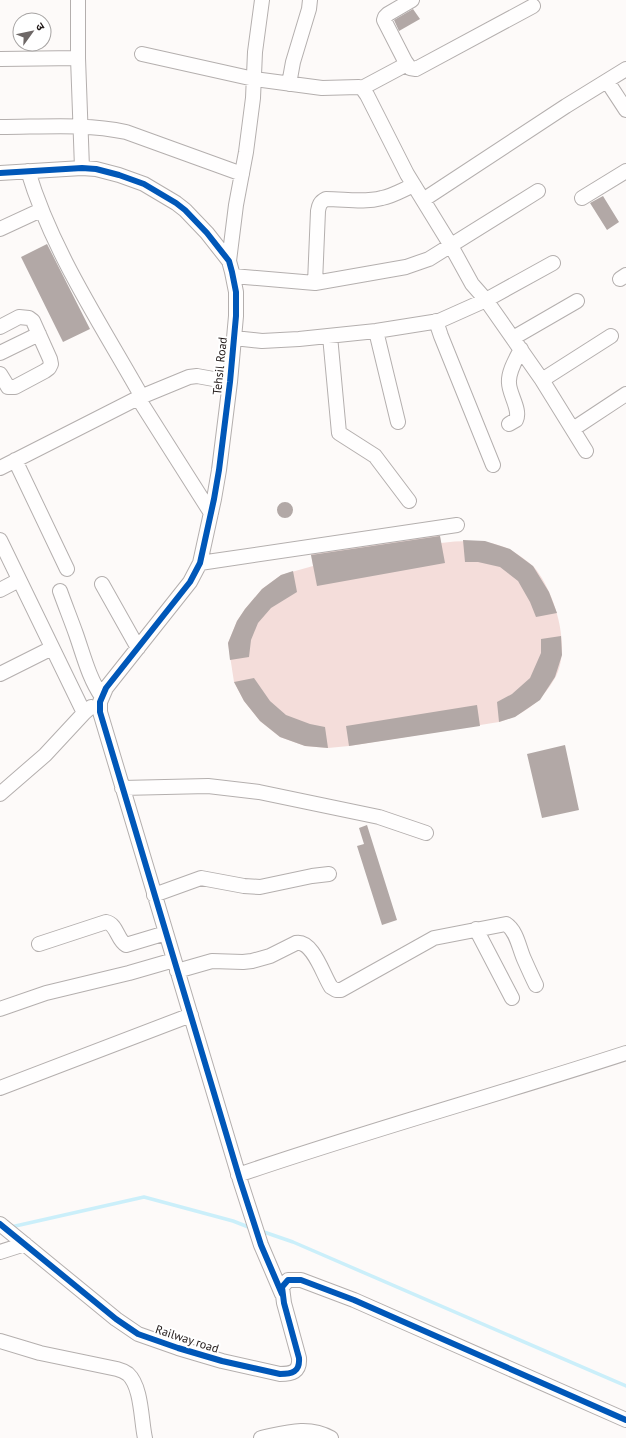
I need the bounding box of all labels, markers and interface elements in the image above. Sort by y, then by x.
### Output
north arrow [12,12,52,52]
text: उ [33,20,48,34]
street label: Tehsil Road [209,336,230,396]
street label: Railway road [154,1321,221,1356]

